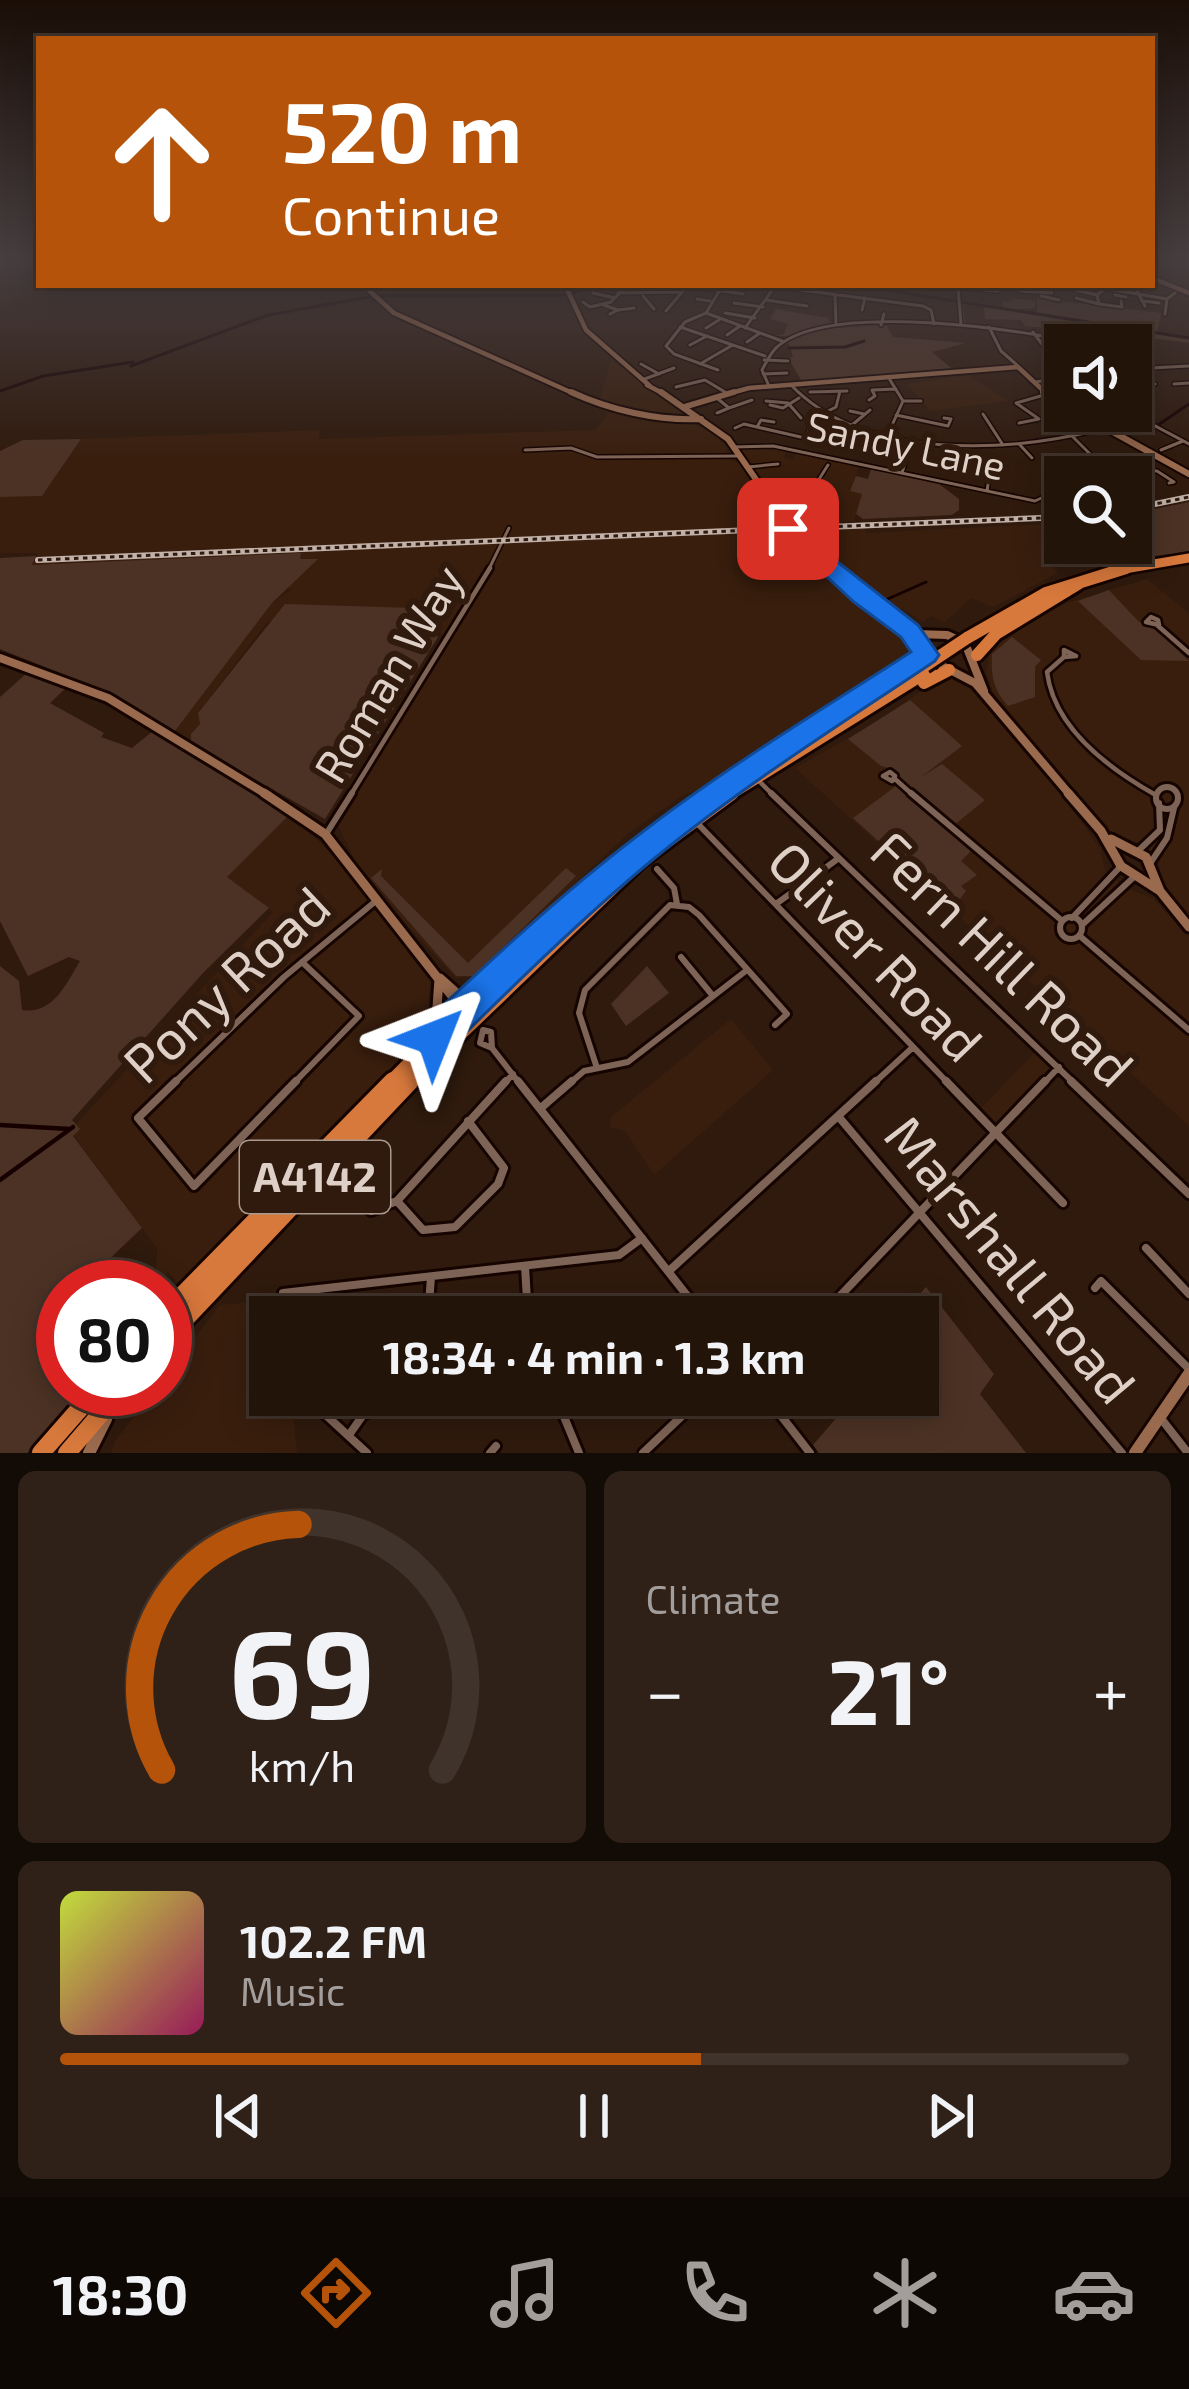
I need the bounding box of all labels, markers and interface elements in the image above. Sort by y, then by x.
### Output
text: 520 m [282,79,522,180]
icon: ahead [84,84,240,240]
text: Continue [282,181,500,246]
map controls [1044,324,1152,564]
button: sound [1044,324,1152,432]
street label: Sandy Lane [803,401,1010,489]
button: search [1044,456,1152,564]
pin [737,478,839,580]
icon: arrive [755,496,821,562]
street label: Roman Way [301,555,473,791]
street label: Fern Hill Road [859,816,1148,1098]
street label: Oliver Road [756,827,997,1073]
street label: Pony Road [109,872,342,1095]
position arrow [371,975,497,1101]
street label: Marshall Road [873,1102,1151,1415]
road number: A4142 [240,1141,390,1213]
speed limit sign: 80 [36,1260,192,1416]
text: 18:34 · 4 min · 1.3 km [383,1329,805,1383]
text: Climate [646,1575,780,1622]
text: 69 [228,1594,375,1744]
text: 21° [827,1635,949,1743]
text: − [646,1650,684,1729]
text: + [1093,1650,1129,1729]
text: km/h [248,1739,355,1791]
text: 102.2 FM [240,1913,427,1967]
text: Music [240,1967,345,2014]
icon: previous [205,2083,271,2149]
icon: pause [561,2083,627,2149]
icon: next [918,2083,984,2149]
icon: directions [294,2251,378,2335]
icon: music [483,2251,567,2335]
icon: phone [673,2251,757,2335]
icon: climate [863,2251,947,2335]
icon: car [1052,2251,1136,2335]
text: 18:30 [53,2261,188,2326]

